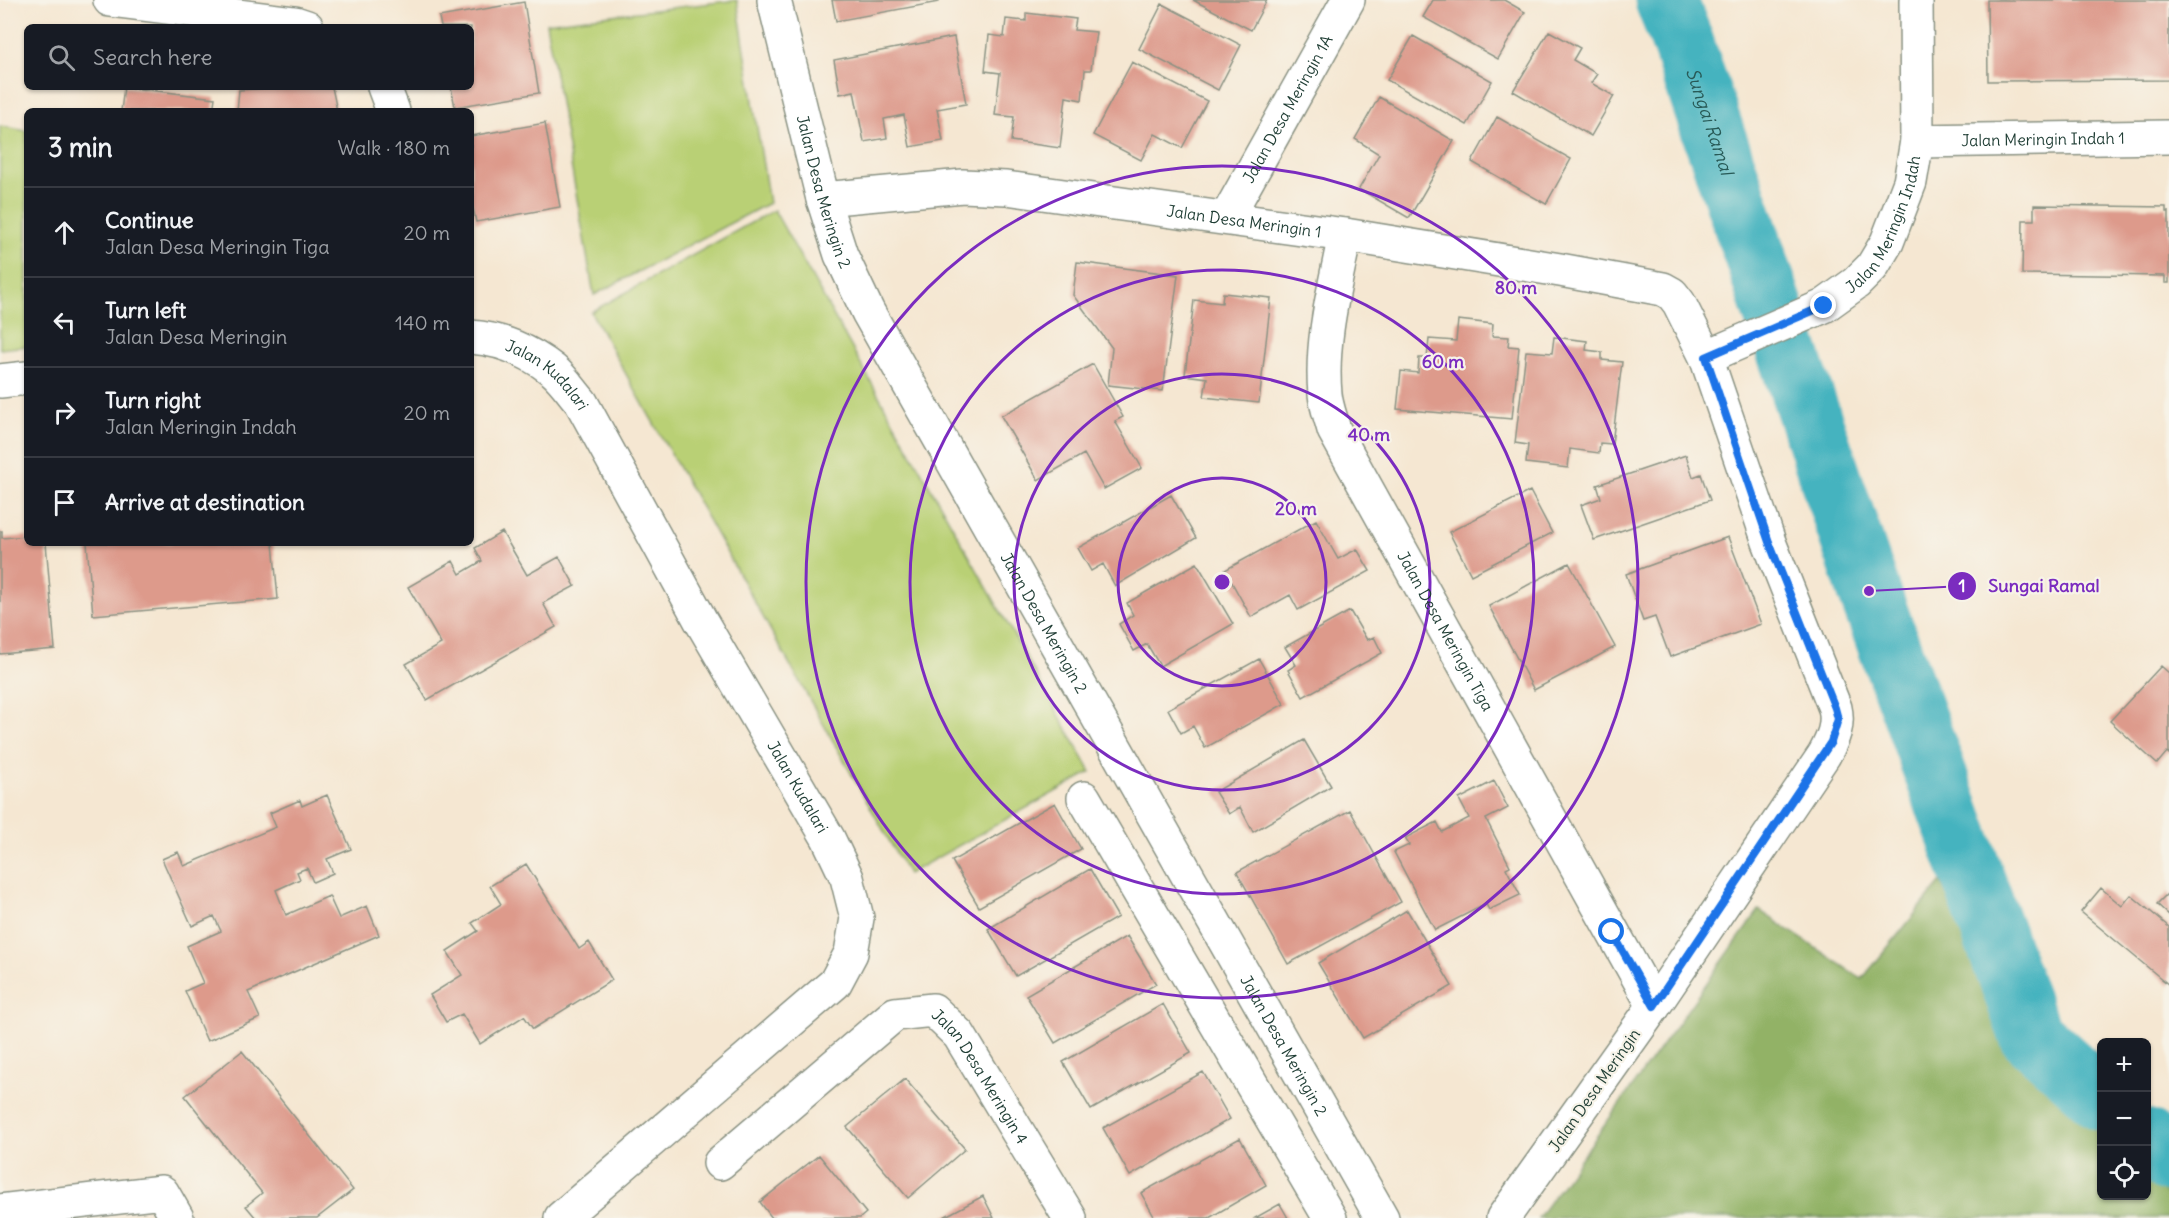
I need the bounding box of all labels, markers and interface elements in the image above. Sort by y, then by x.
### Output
search box [24,24,474,90]
street label: Jalan Desa Meringin 1A [1238,31,1337,186]
icon: search [45,41,78,74]
text: Search here [93,43,212,71]
water label: Sungai Ramal [1681,65,1740,181]
street label: Jalan Desa Meringin 2 [793,113,856,272]
street label: Jalan Meringin Indah 1 [1961,128,2125,150]
text: 3 min [48,131,113,164]
text: Walk · 180 m [338,135,450,160]
street label: Jalan Meringin Indah [1841,154,1924,297]
street label: Jalan Desa Meringin 1 [1165,200,1323,242]
text: Continue [105,206,194,234]
icon: ahead [48,216,81,249]
text: 20 m [404,220,450,245]
text: Jalan Desa Meringin Tiga [105,234,330,259]
text: 80 m [1495,276,1537,299]
route end [1810,292,1836,318]
text: Turn left [105,296,186,324]
icon: left [48,306,81,339]
text: 140 m [395,310,450,335]
text: Jalan Desa Meringin [105,324,287,349]
street label: Jalan Kudalari [503,335,593,413]
text: 60 m [1422,350,1464,373]
text: Turn right [105,386,201,414]
icon: right [48,396,81,429]
text: 20 m [404,400,450,425]
text: Jalan Meringin Indah [105,414,297,439]
text: 40 m [1348,423,1390,446]
icon: arrive [48,486,81,519]
text: Arrive at destination [105,488,305,516]
text: 20 m [1275,497,1317,520]
street label: Jalan Desa Meringin Tiga [1393,548,1498,714]
street label: Jalan Desa Meringin 2 [996,549,1092,697]
callout: Sungai Ramal [1947,568,2112,604]
centre of rings [1212,572,1232,592]
text: 1 [1958,574,1966,597]
text: Sungai Ramal [1988,574,2100,597]
street label: Jalan Kudalari [763,737,833,836]
route start [1598,918,1624,944]
street label: Jalan Desa Meringin 2 [1236,971,1332,1119]
street label: Jalan Desa Meringin 4 [928,1004,1033,1147]
street label: Jalan Desa Meringin [1544,1025,1644,1155]
map controls [2097,1038,2151,1200]
button: + [2097,1038,2151,1092]
button: − [2097,1092,2151,1146]
button: locate [2097,1146,2151,1200]

